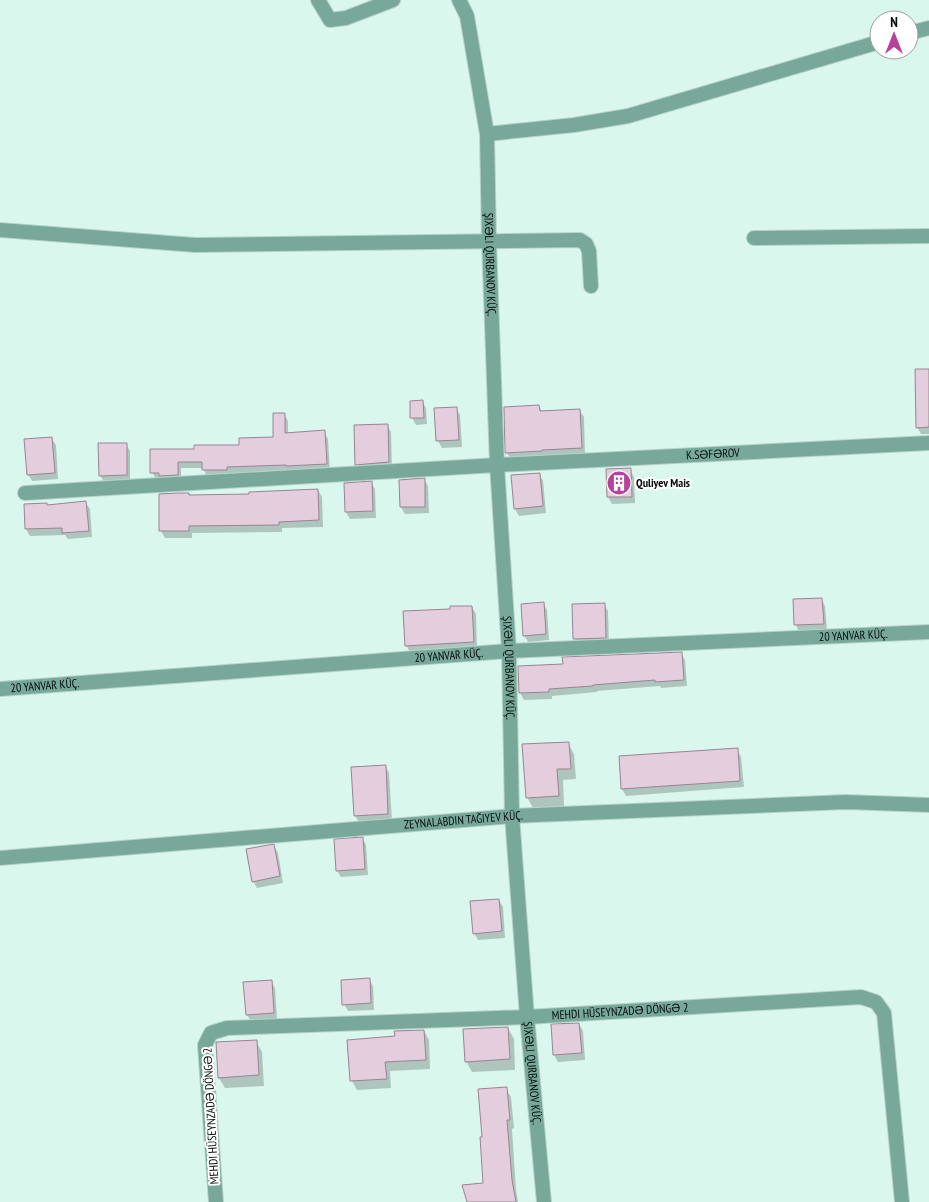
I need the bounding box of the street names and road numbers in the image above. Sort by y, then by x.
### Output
street label: ŞIXƏLI QURBANOV KÜÇ. [481,212,500,316]
street label: K.SƏFƏROV [686,445,740,462]
street label: ŞIXƏLI QURBANOV KÜÇ. [500,616,518,720]
street label: 20 YANVAR KÜÇ. [818,626,888,644]
street label: 20 YANVAR KÜÇ. [414,645,484,665]
street label: 20 YANVAR KÜÇ. [10,675,80,695]
street label: ZEYNALABDIN TAĞIYEV KÜÇ. [403,808,523,832]
street label: MEHDI HÜSEYNZADƏ DÖNGƏ 2 [551,999,689,1023]
street label: ŞIXƏLI QURBANOV KÜÇ. [520,1021,545,1125]
street label: MEHDI HÜSEYNZADƏ DÖNGƏ 2 [199,1047,222,1185]

